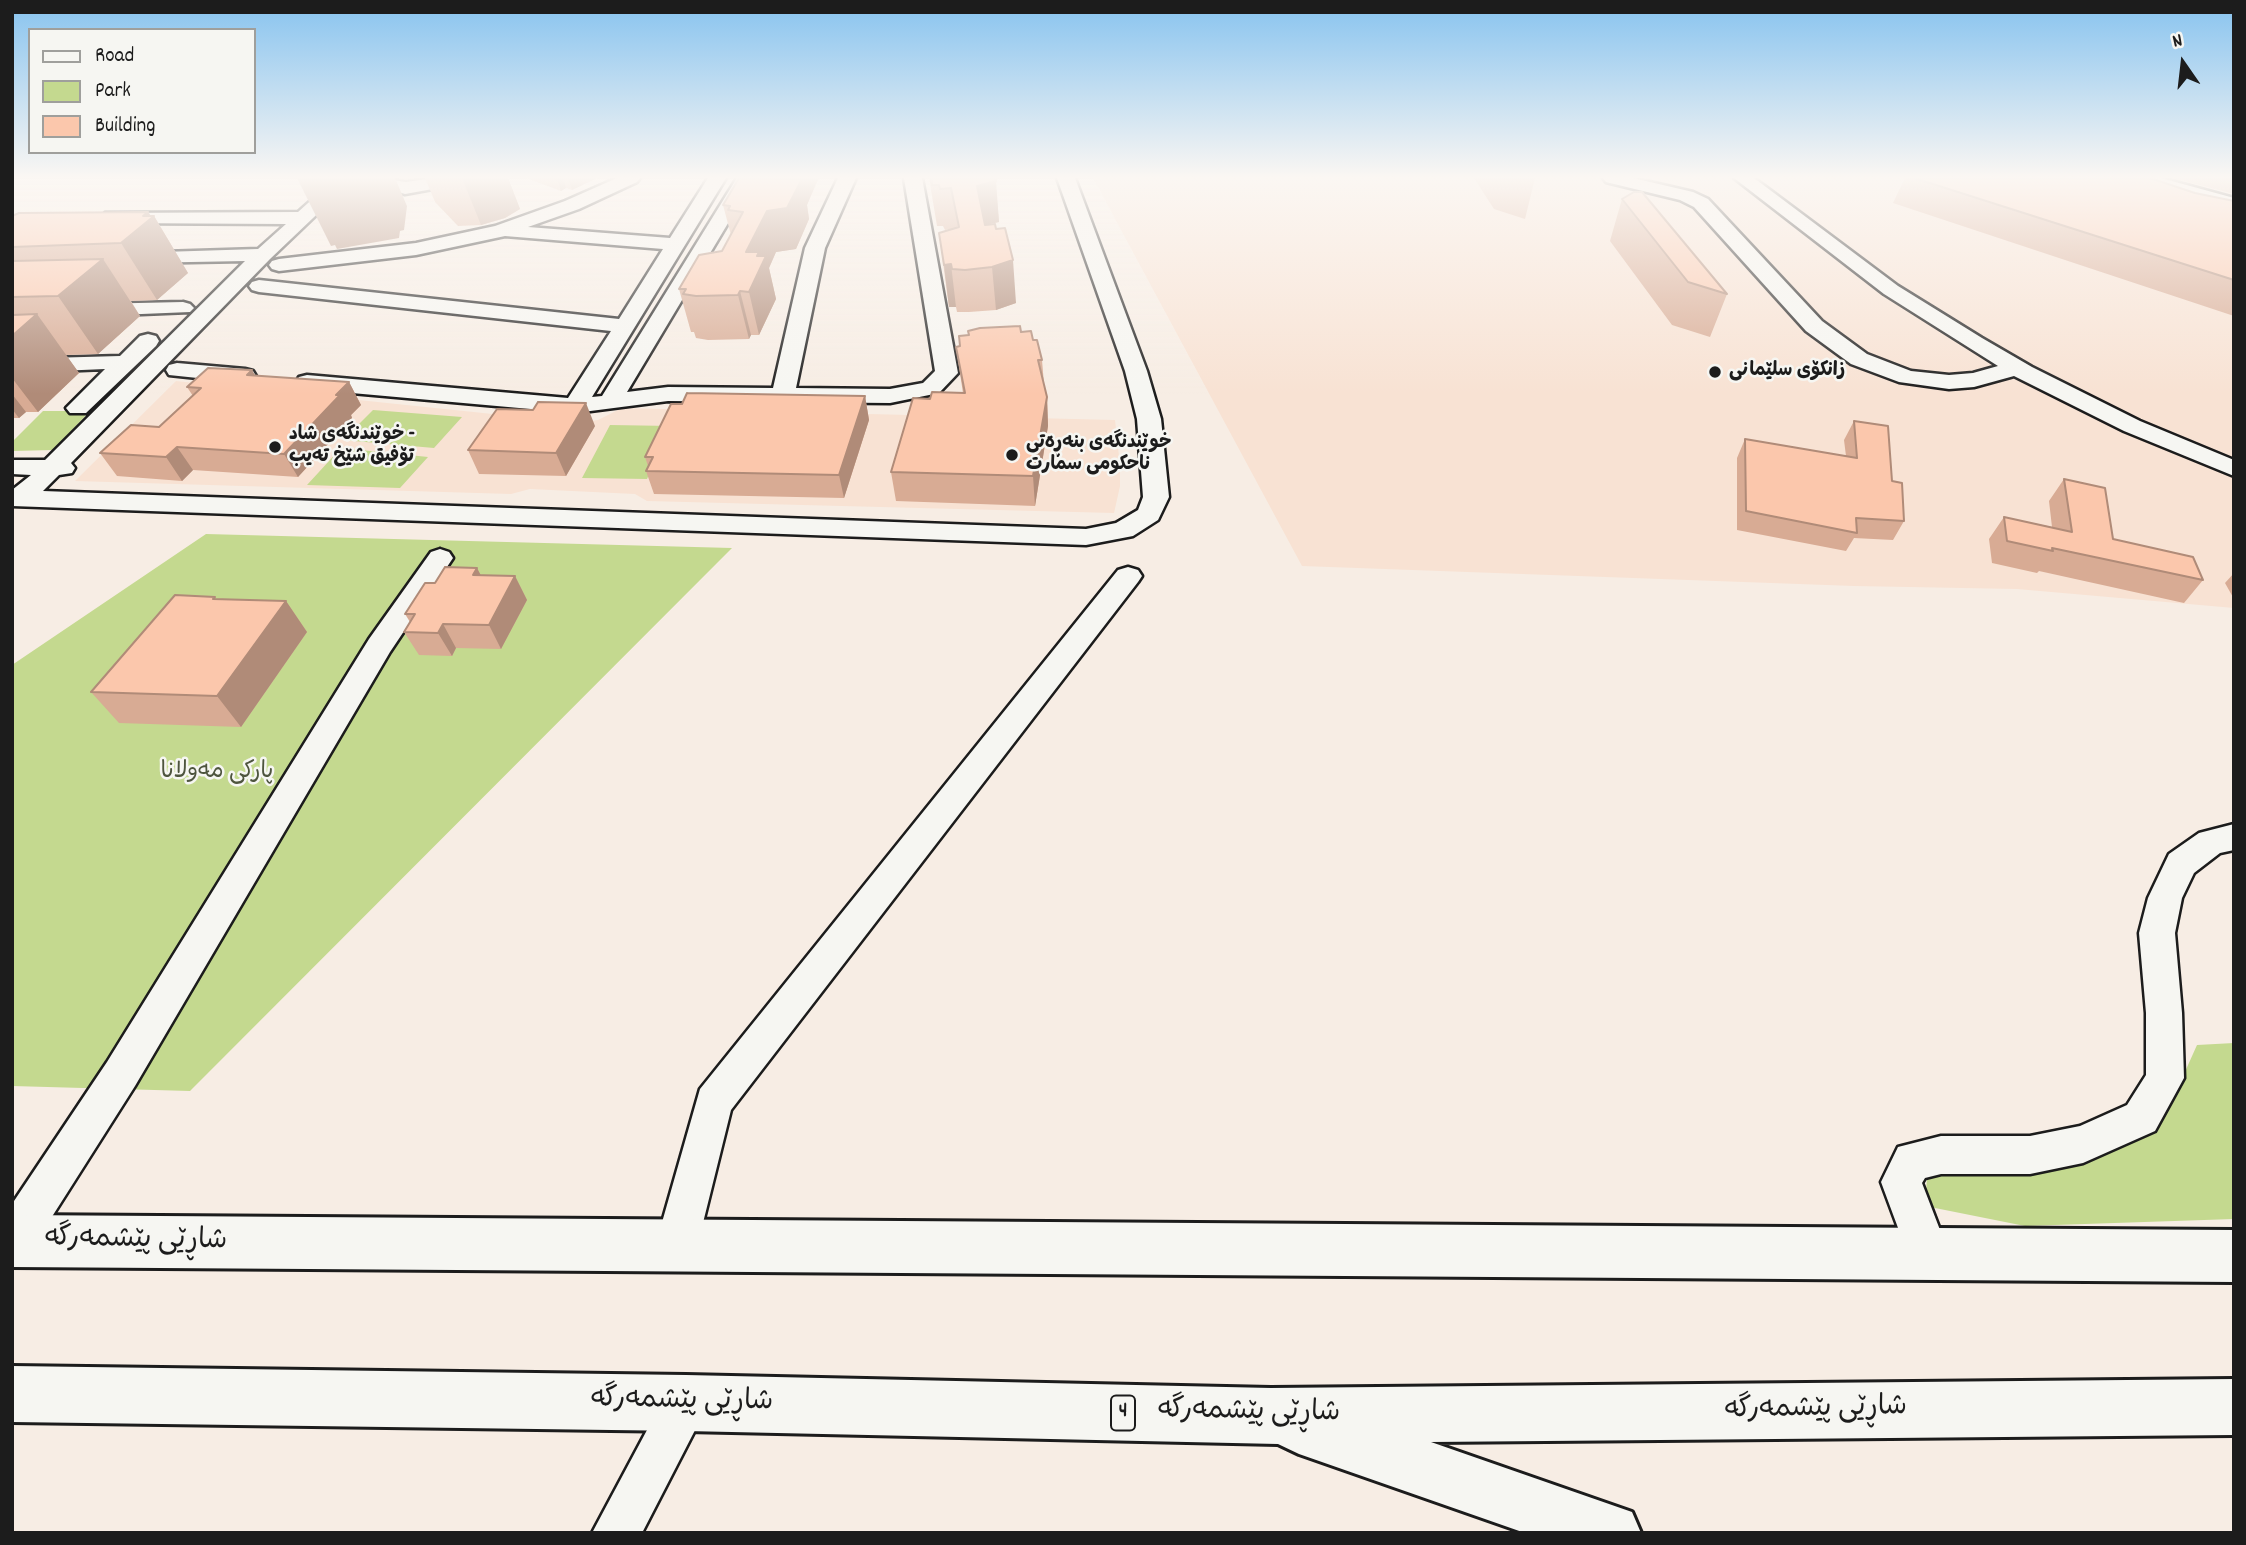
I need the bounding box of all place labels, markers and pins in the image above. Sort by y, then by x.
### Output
place label: زانکۆی سلێمانی [1729,361,1845,383]
marker: زانکۆی سلێمانی [1707,364,1723,380]
place label: خوێندنگەی شاد - تۆفیق شێخ تەیب [289,425,415,469]
place label: خوێندنگەی بنەڕەتی ناحکومی سمارت [1026,433,1171,477]
marker: خوێندنگەی شاد - تۆفیق شێخ تەیب [267,439,283,455]
marker: خوێندنگەی بنەڕەتی ناحکومی سمارت [1004,447,1020,463]

